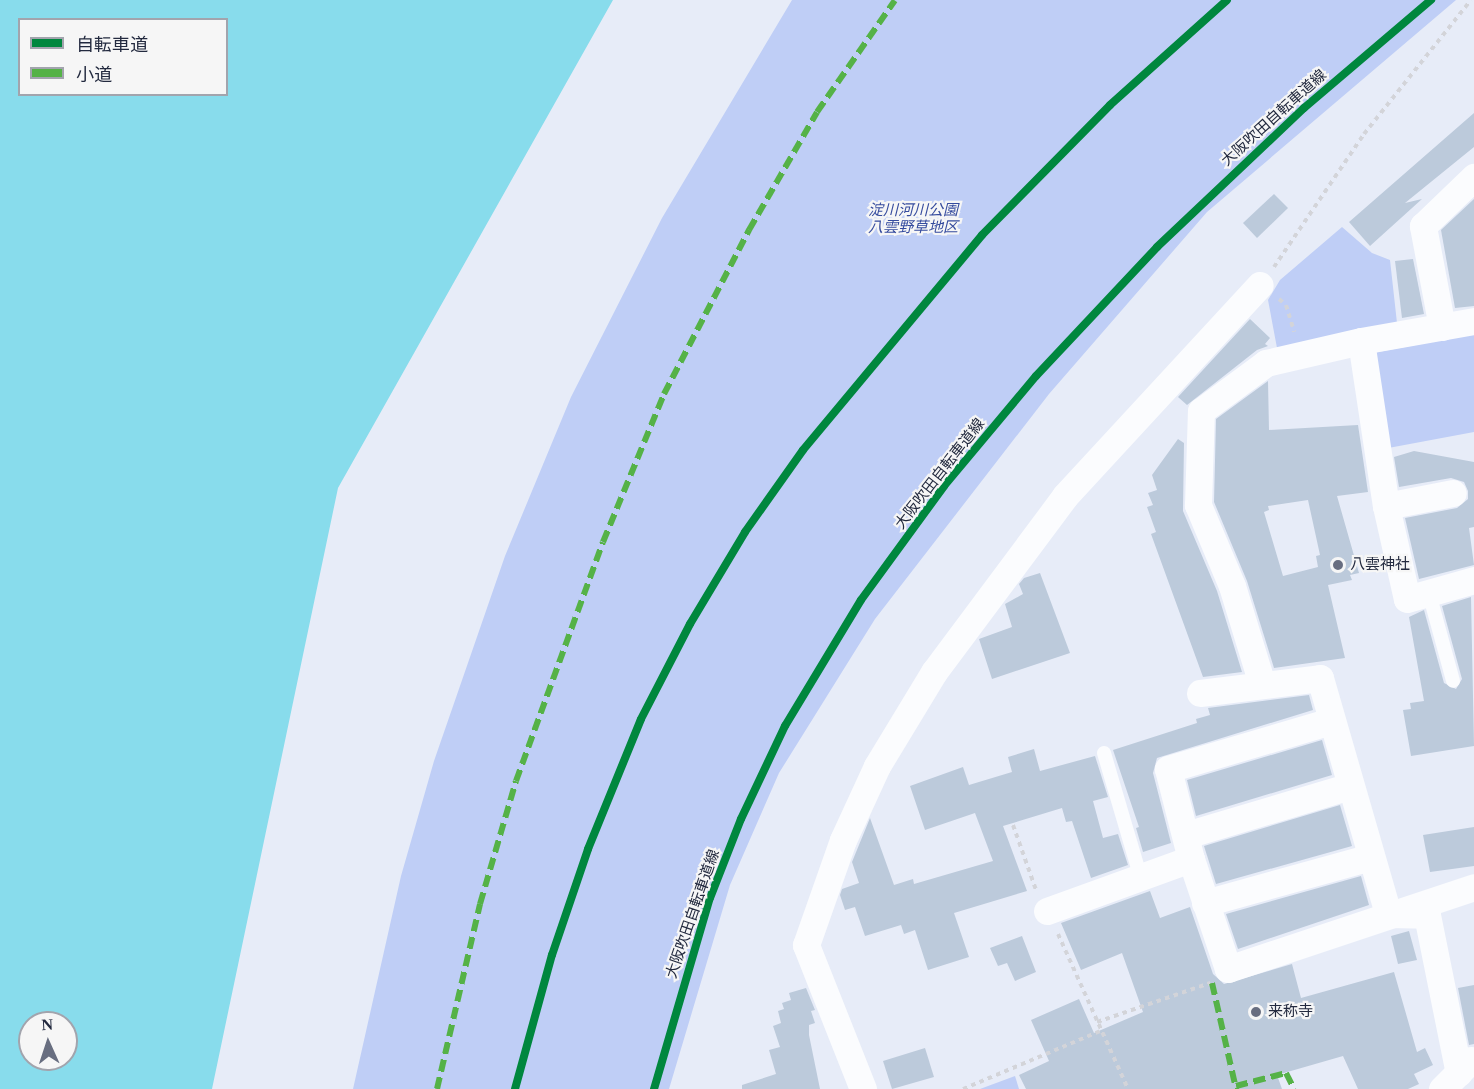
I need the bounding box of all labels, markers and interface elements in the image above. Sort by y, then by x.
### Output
legend [18,18,228,96]
text: 自転車道 [76,35,148,55]
text: 小道 [76,65,112,85]
street label: 大阪吹田自転車道線 [1218,66,1330,170]
park label: 淀川河川公園 八雲野草地区 [868,201,958,236]
street label: 大阪吹田自転車道線 [891,415,989,533]
place label: 八雲神社 [1350,556,1410,574]
marker: 八雲神社 [1331,558,1345,572]
street label: 大阪吹田自転車道線 [663,847,723,981]
place label: 来称寺 [1268,1003,1313,1021]
marker: 来称寺 [1249,1005,1263,1019]
north arrow [18,1011,78,1071]
text: N [41,1016,53,1033]

